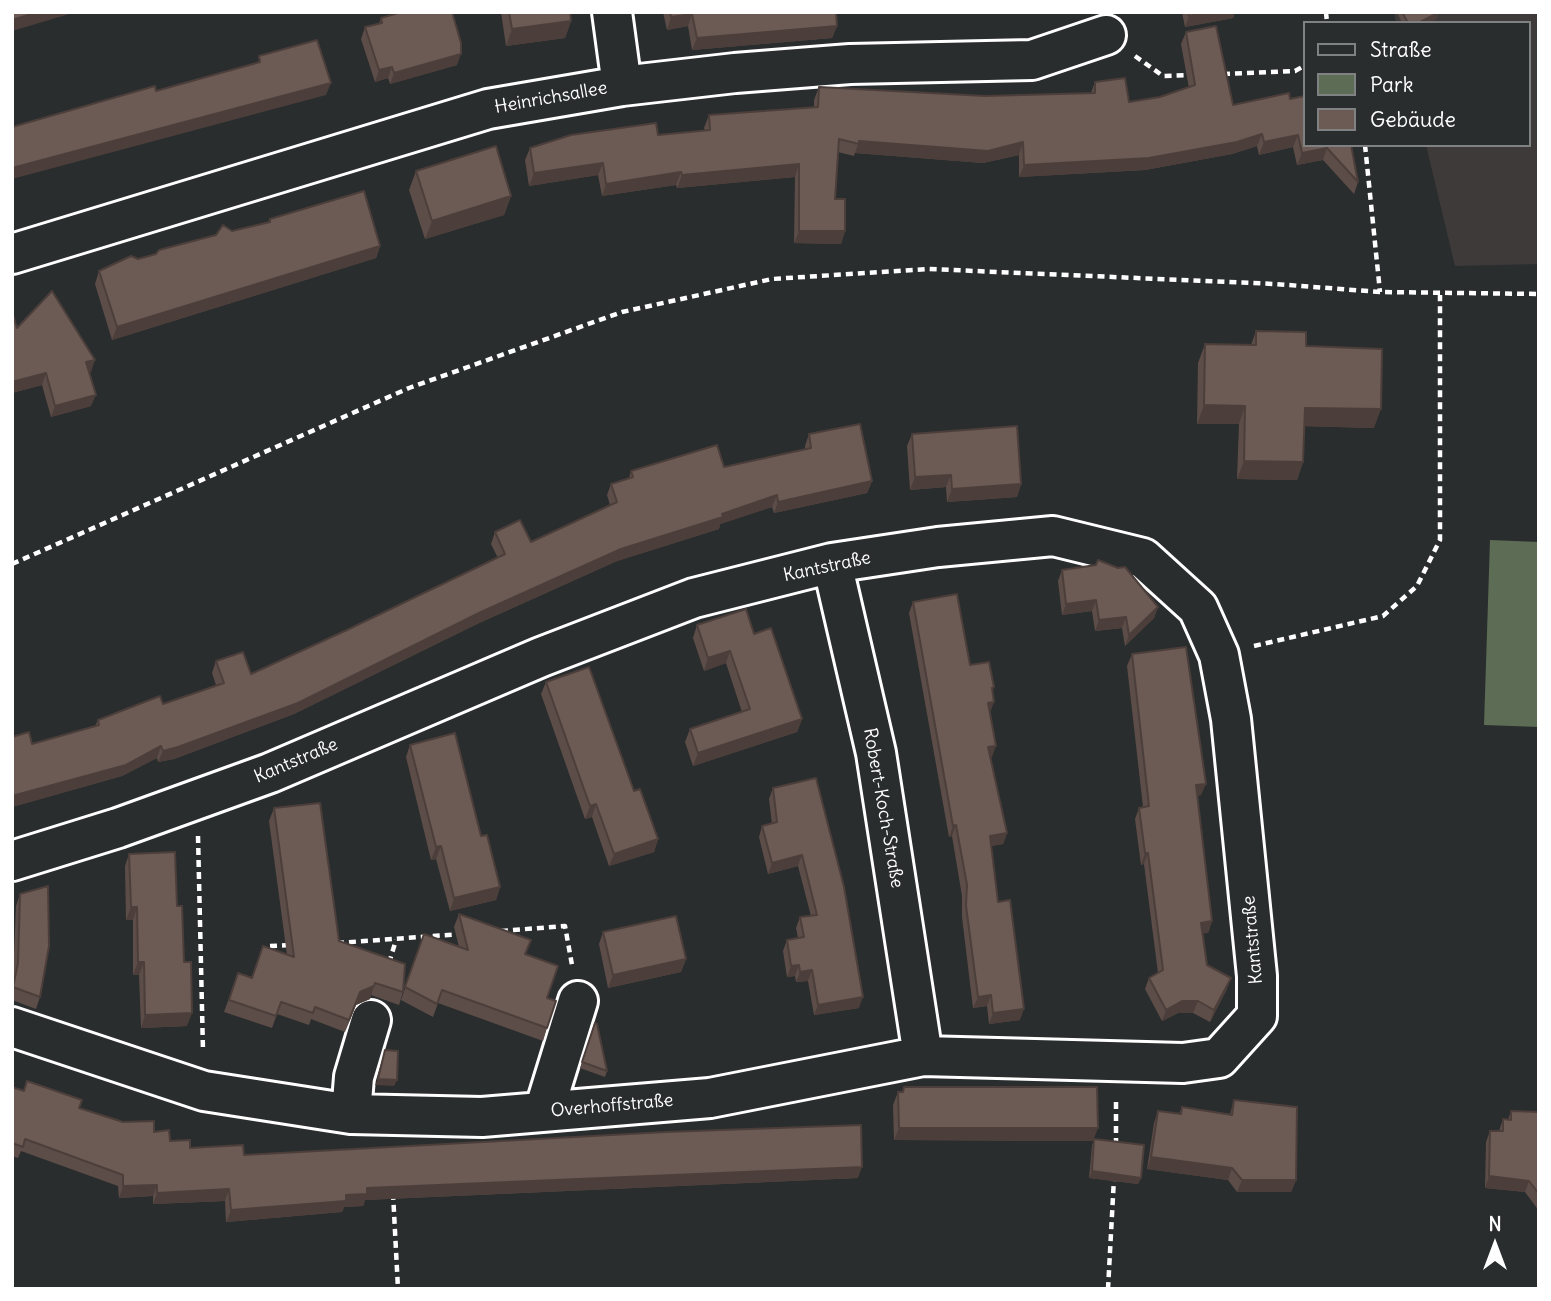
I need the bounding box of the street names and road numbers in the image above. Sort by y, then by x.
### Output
street label: Heinrichsallee [493,77,609,119]
street label: Kantstraße [781,547,873,587]
street label: Robert-Koch-Straße [858,726,908,890]
street label: Kantstraße [251,734,341,788]
street label: Kantstraße [1238,895,1268,985]
street label: Overhoffstraße [550,1090,674,1122]

